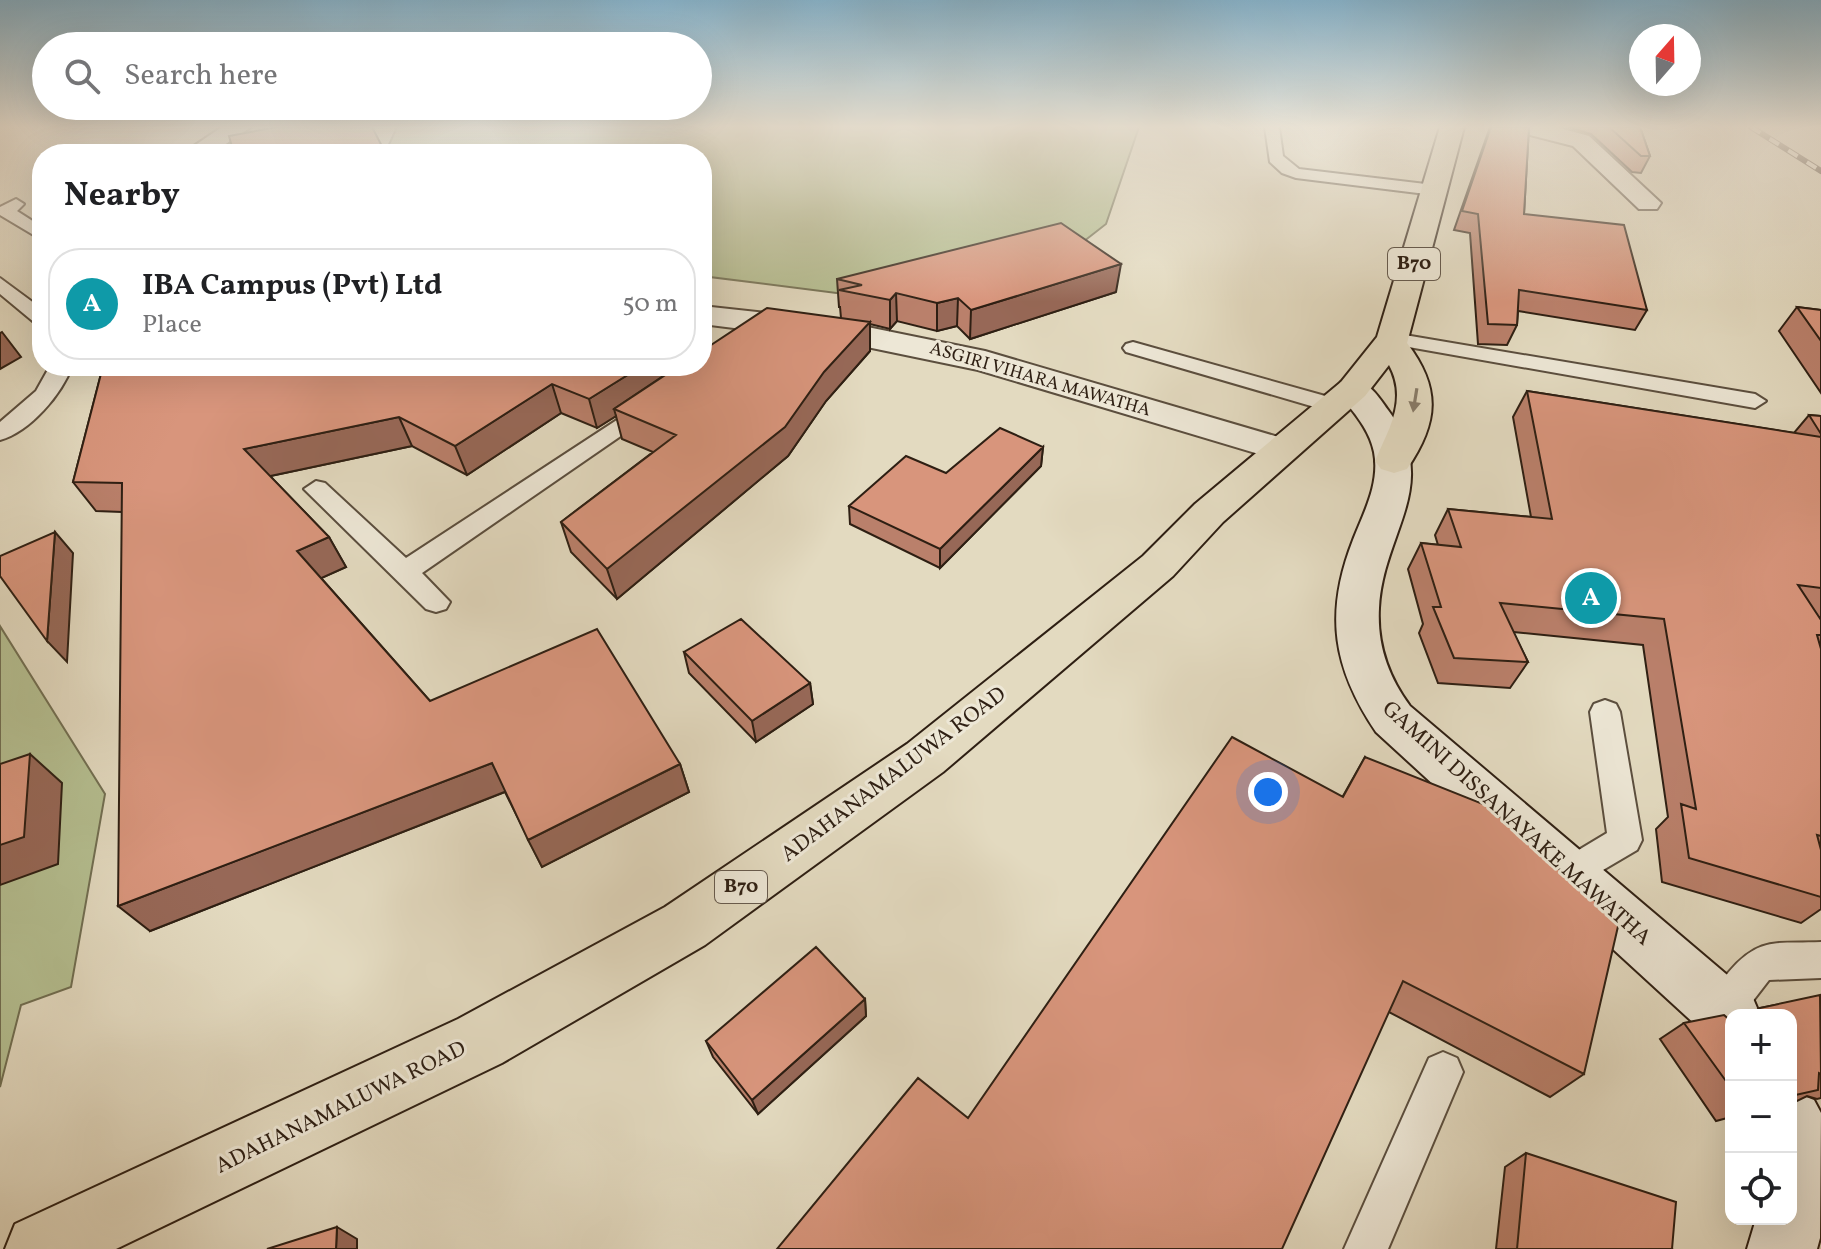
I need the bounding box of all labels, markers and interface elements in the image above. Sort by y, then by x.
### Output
north arrow [1629,24,1701,96]
search box [32,32,712,120]
icon: search [60,54,104,98]
text: Search here [124,55,278,97]
text: Nearby [64,173,180,220]
road number: B70 [1388,248,1440,280]
text: IBA Campus (Pvt) Ltd [142,265,442,307]
text: A [83,286,101,322]
text: 50 m [622,286,678,322]
text: Place [142,307,202,343]
street label: ASGIRI VIHARA MAWATHA [927,336,1154,424]
one-way arrow [1408,387,1421,412]
pin: A [1565,568,1617,628]
street label: ADAHANAMALUWA ROAD [775,680,1013,870]
street label: GAMINI DISSANAYAKE MAWATHA [1374,694,1658,954]
your location [1248,772,1288,812]
road number: B70 [715,871,767,903]
map controls [1725,1009,1797,1225]
button: + [1725,1009,1797,1081]
street label: ADAHANAMALUWA ROAD [211,1034,471,1182]
button: − [1725,1081,1797,1153]
button: locate [1725,1153,1797,1225]

